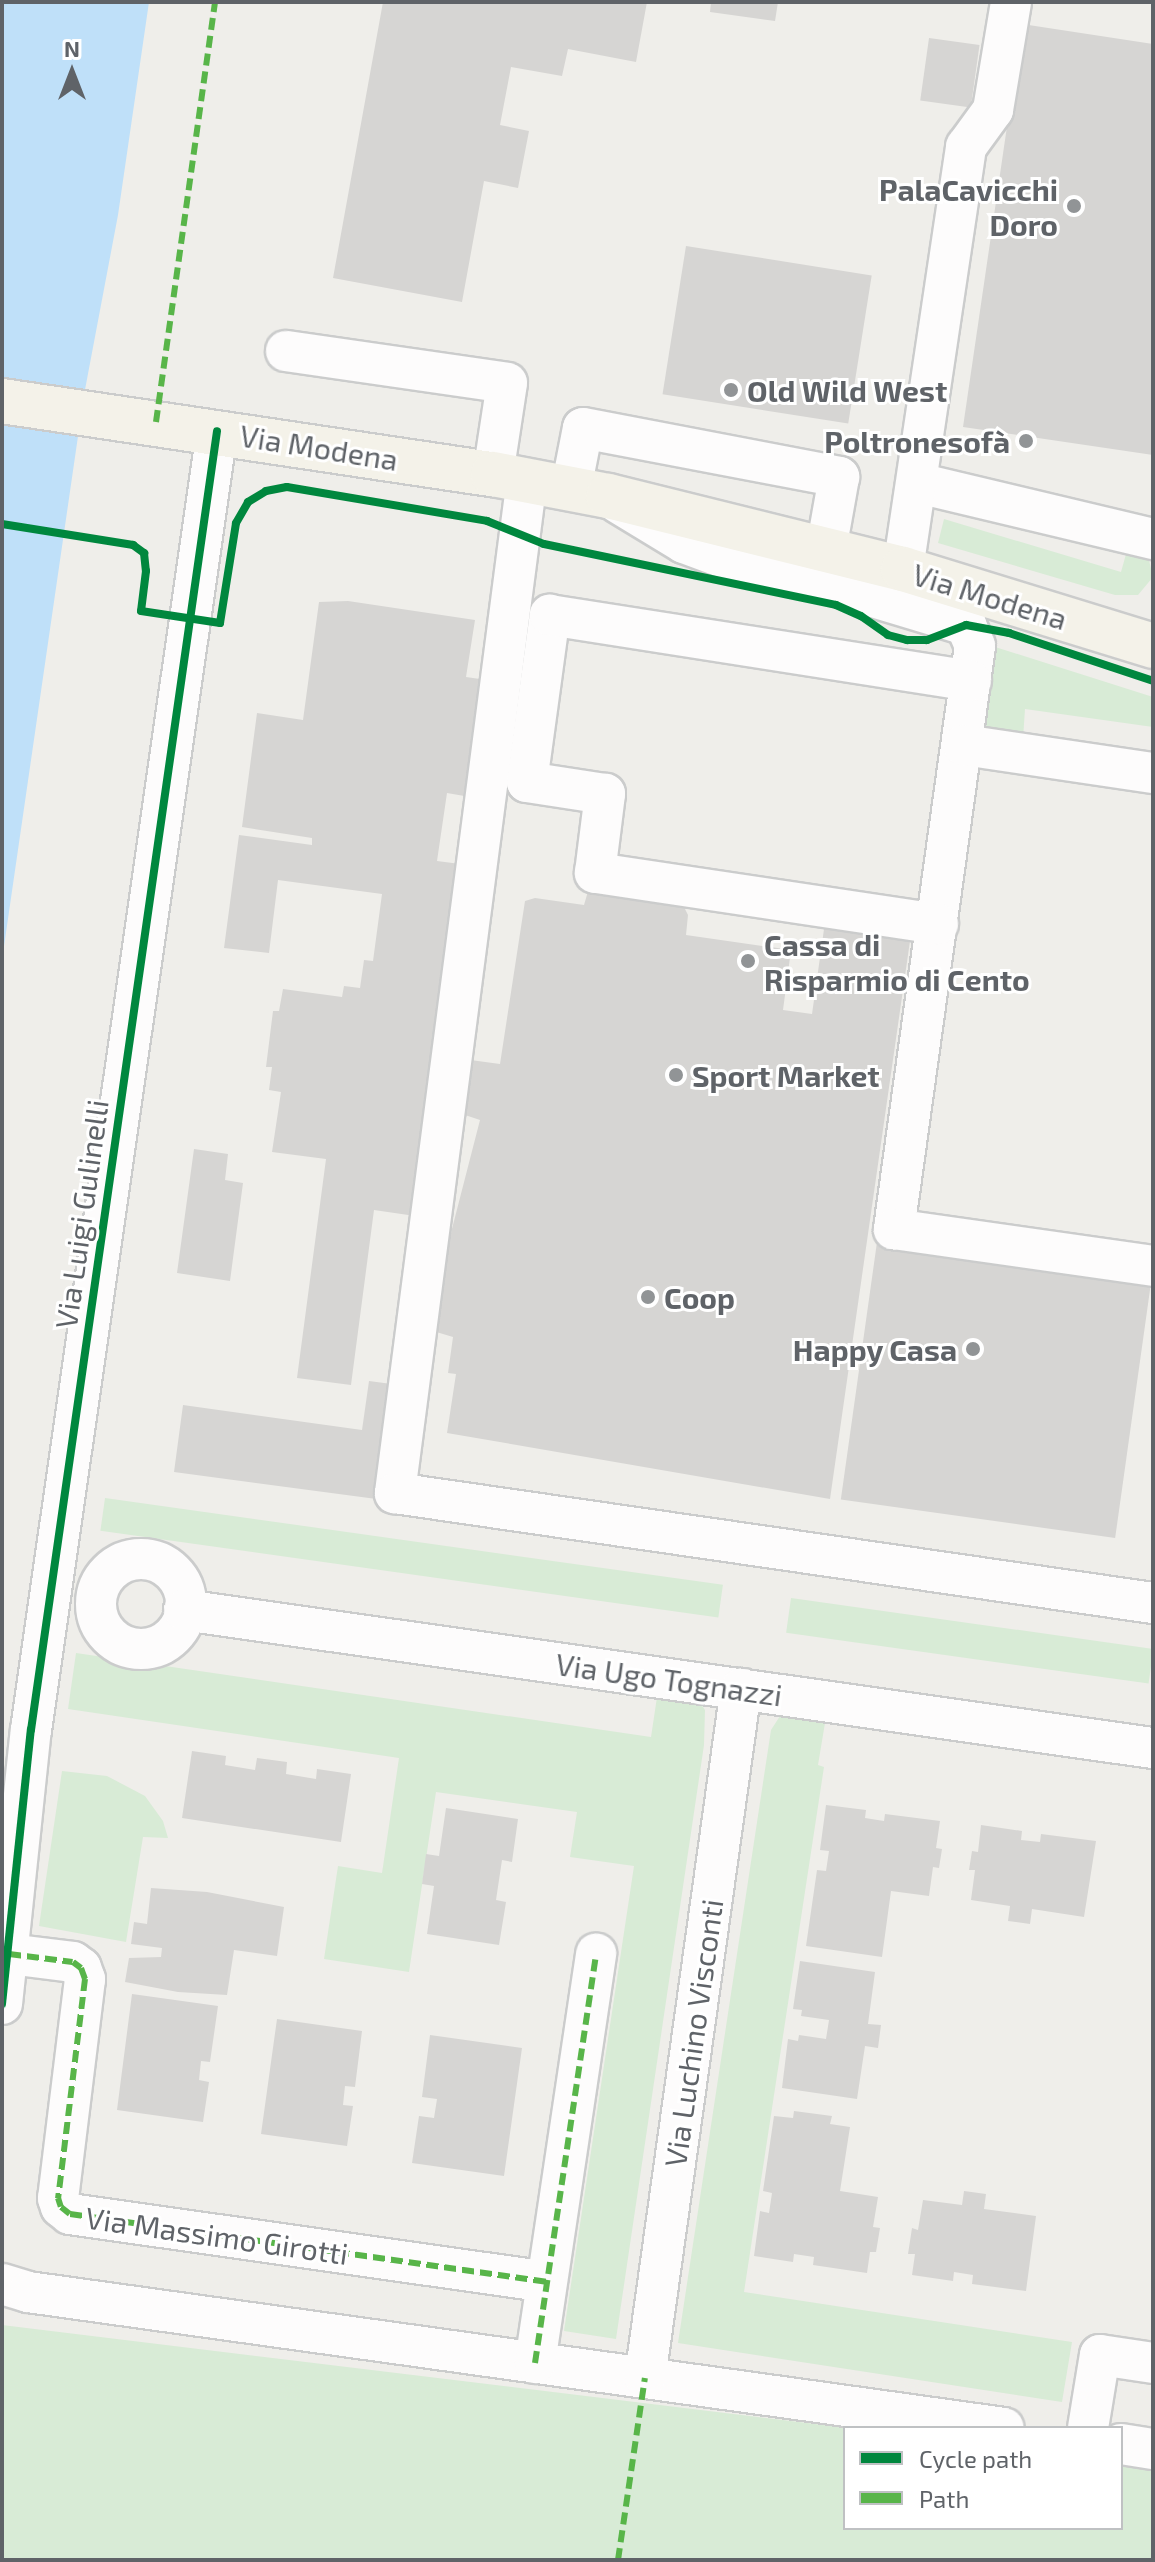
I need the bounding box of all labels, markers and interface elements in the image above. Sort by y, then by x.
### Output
north arrow [32,32,112,112]
text: N [64,35,80,61]
place label: PalaCavicchi Doro [879,171,1058,242]
marker: PalaCavicchi Doro [1065,197,1083,215]
place label: Old Wild West [747,372,948,408]
marker: Old Wild West [722,381,740,399]
street label: Via Modena [237,417,401,477]
place label: Poltronesofà [824,423,1010,459]
marker: Poltronesofà [1017,432,1035,450]
street label: Via Modena [909,555,1071,637]
place label: Cassa di Risparmio di Cento [764,926,1030,996]
marker: Cassa di Risparmio di Cento [739,952,757,970]
place label: Sport Market [692,1057,880,1093]
marker: Sport Market [667,1066,685,1084]
street label: Via Luigi Gulinelli [47,1097,115,1331]
place label: Coop [664,1279,735,1315]
marker: Coop [639,1288,657,1306]
place label: Happy Casa [792,1331,957,1367]
marker: Happy Casa [964,1340,982,1358]
street label: Via Ugo Tognazzi [553,1645,785,1713]
street label: Via Luchino Visconti [656,1896,730,2170]
street label: Via Massimo Girotti [83,2199,351,2271]
legend [843,2426,1123,2530]
text: Cycle path [919,2444,1032,2473]
text: Path [919,2484,969,2513]

